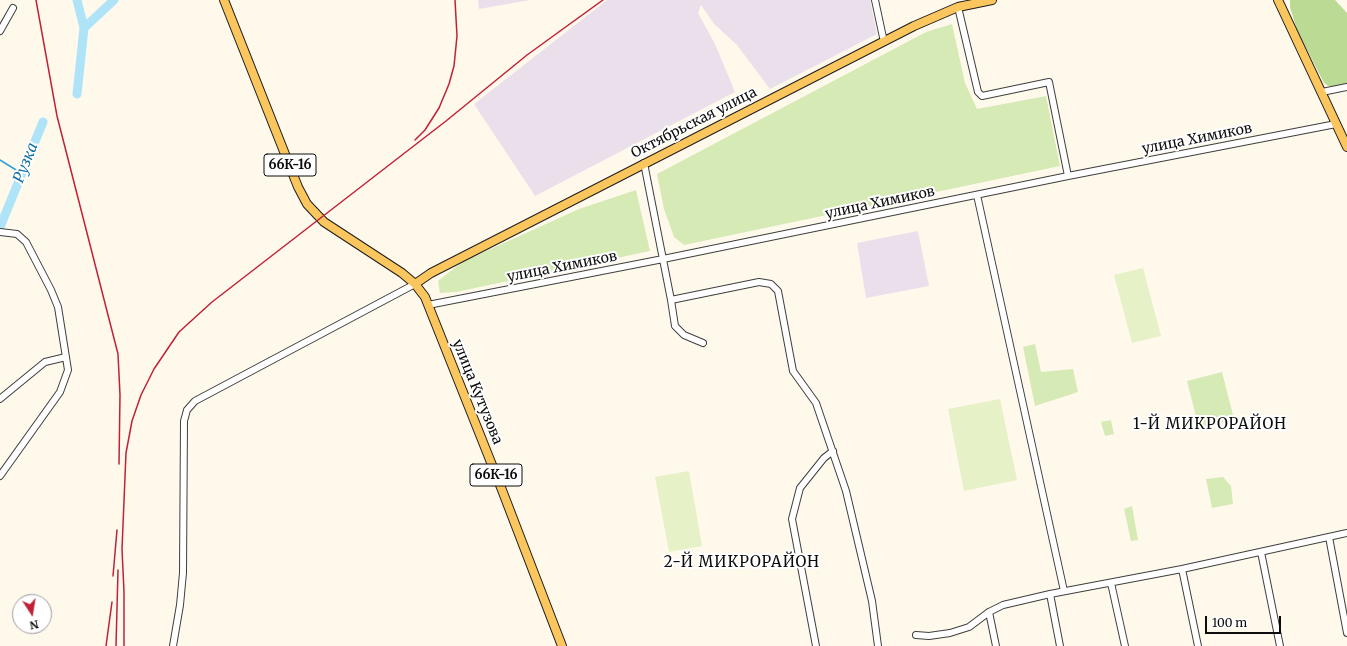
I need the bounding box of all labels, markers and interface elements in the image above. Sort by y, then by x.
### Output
street label: Октябрьская улица [628,84,760,162]
street label: улица Химиков [1141,120,1253,158]
water label: Рузка [10,140,42,186]
road number: 66К-16 [264,154,316,176]
street label: улица Химиков [824,183,936,223]
street label: улица Химиков [506,248,618,286]
street label: улица Кутузова [448,337,506,447]
district label: 1-Й МИКРОРАЙОН [1133,416,1287,434]
road number: 66К-16 [470,464,522,486]
district label: 2-Й МИКРОРАЙОН [664,554,820,572]
north arrow [12,594,52,634]
scale bar [1207,608,1283,634]
text: 100 m [1212,615,1247,630]
text: N [29,617,40,633]

